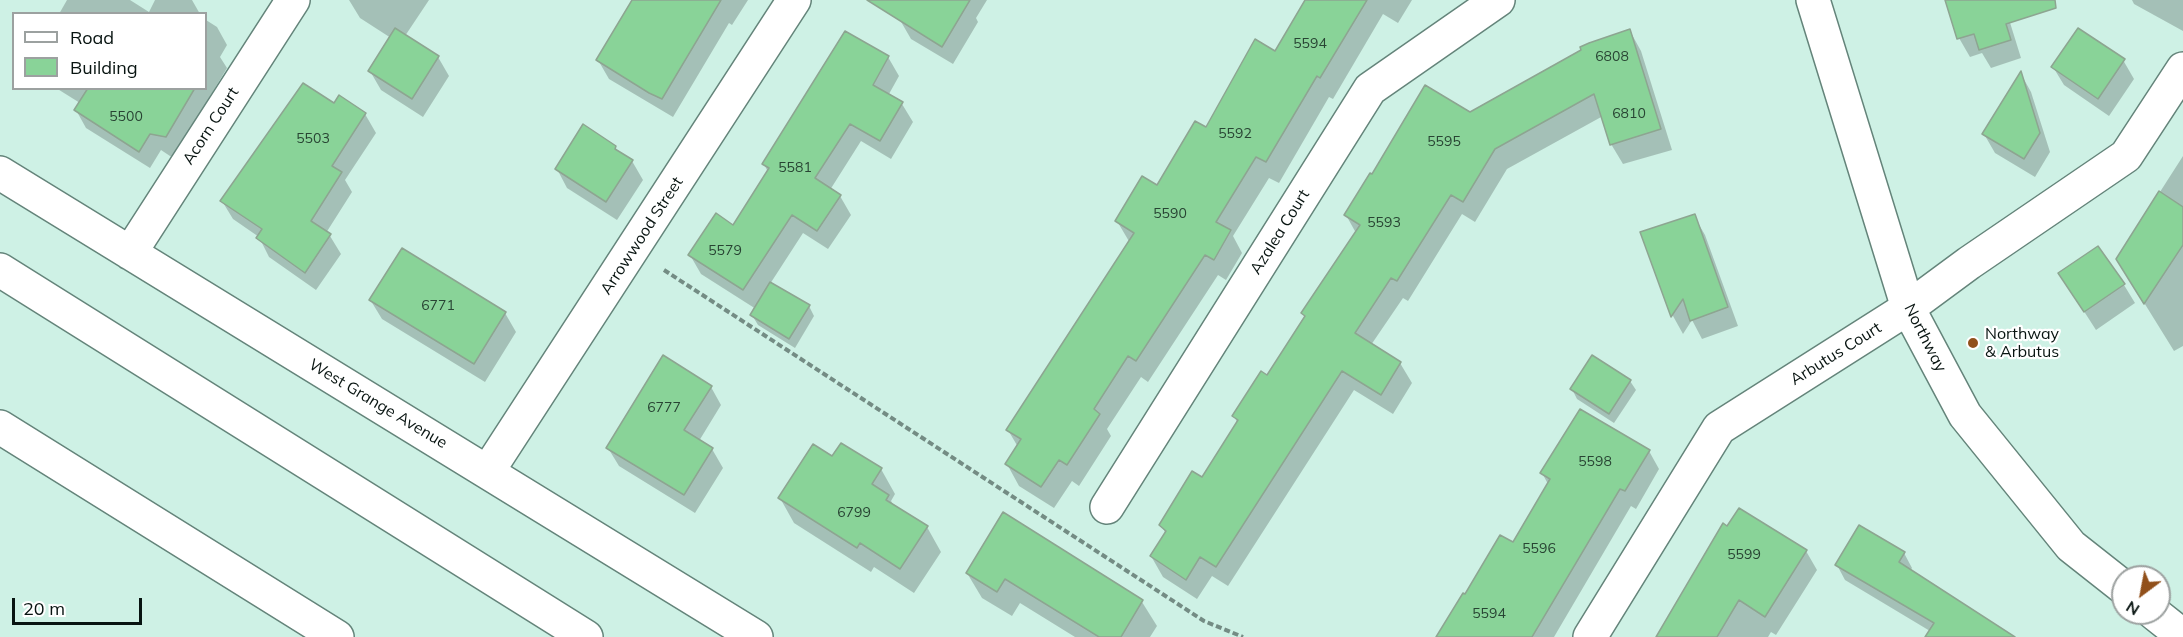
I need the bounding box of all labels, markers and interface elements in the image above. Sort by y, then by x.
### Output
legend [12,12,207,90]
text: Road [70,26,114,49]
house number: 5594 [1293,36,1327,52]
house number: 6808 [1595,49,1629,65]
text: Building [70,56,138,79]
street label: Acorn Court [179,84,243,168]
house number: 6810 [1612,106,1646,122]
house number: 5500 [109,109,143,125]
house number: 5592 [1218,126,1252,142]
house number: 5503 [296,131,330,147]
house number: 5595 [1427,134,1461,150]
house number: 5581 [778,160,812,176]
street label: Arrowwood Street [597,174,687,298]
street label: Azalea Court [1246,186,1314,278]
house number: 5590 [1153,206,1187,222]
house number: 5593 [1367,215,1401,231]
house number: 5579 [708,243,742,259]
house number: 6771 [421,298,455,314]
street label: Northway [1900,301,1950,375]
street label: Arbutus Court [1787,318,1885,390]
place label: Northway & Arbutus [1985,324,2059,362]
marker: Northway & Arbutus [1966,336,1980,350]
street label: West Grange Avenue [305,355,451,453]
house number: 6777 [647,400,681,416]
house number: 5598 [1578,454,1612,470]
house number: 6799 [837,505,871,521]
house number: 5596 [1522,541,1556,557]
house number: 5599 [1727,547,1761,563]
north arrow [2111,565,2171,625]
scale bar [15,586,146,624]
text: 20 m [23,597,65,620]
text: N [2122,597,2143,620]
house number: 5594 [1472,606,1506,622]

